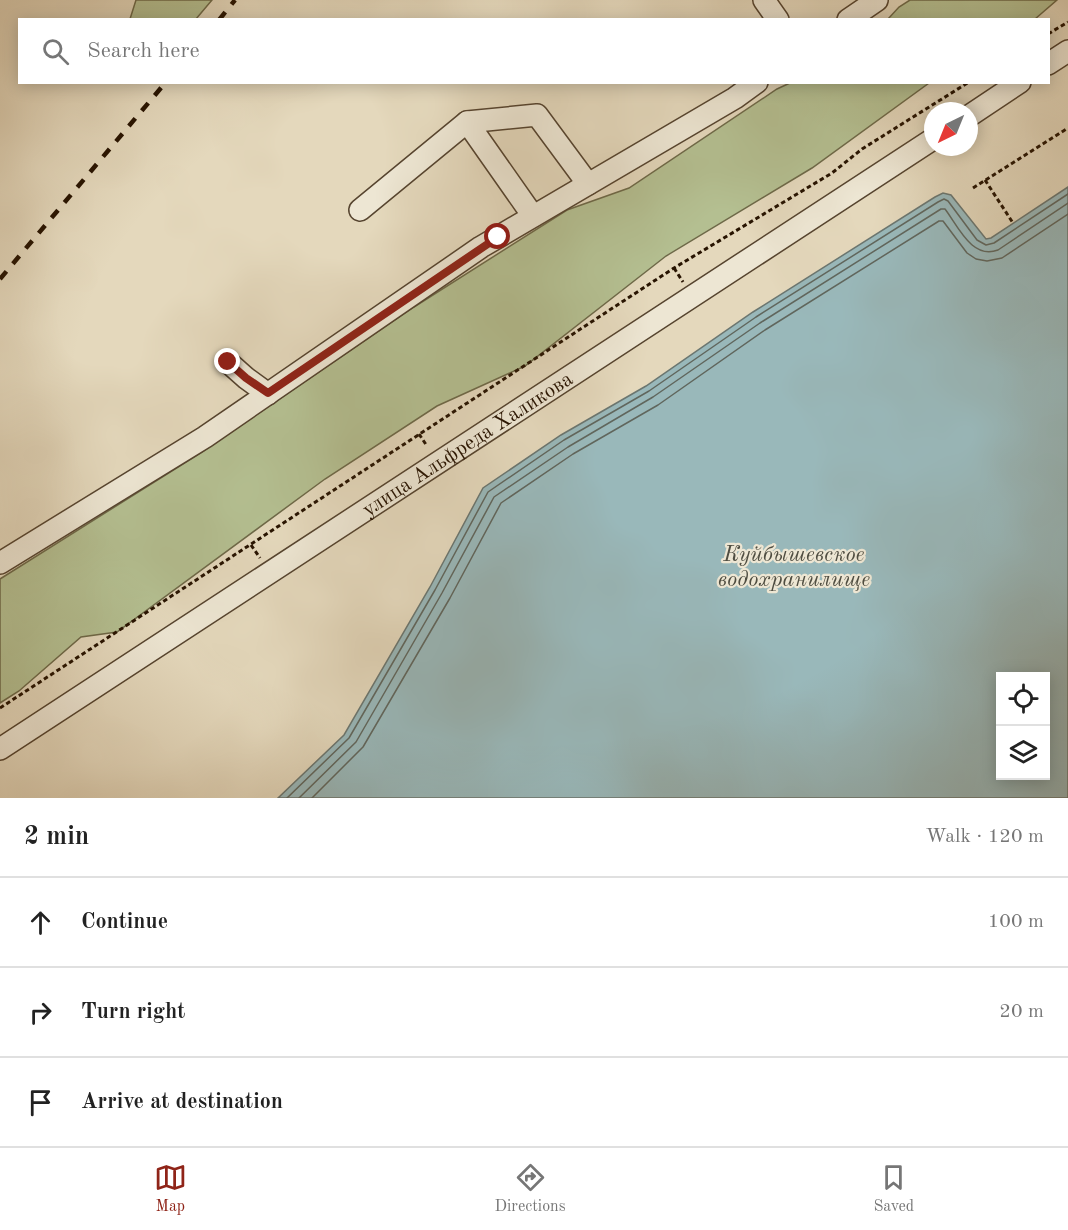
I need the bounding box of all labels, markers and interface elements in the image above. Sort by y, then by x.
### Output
search box [18,18,1050,84]
icon: search [39,35,72,68]
text: Search here [87,40,200,62]
north arrow [924,102,978,156]
route start [484,223,510,249]
route end [214,348,240,374]
street label: улица Альфреда Халикова [359,369,577,521]
water label: Куйбышевское водохранилище [718,544,870,591]
map controls [996,672,1050,780]
button: locate [996,672,1050,726]
button: layers [996,726,1050,780]
text: 2 min [24,824,89,850]
text: Walk · 120 m [925,827,1044,847]
icon: ahead [24,906,57,939]
text: Continue [81,911,168,933]
text: 100 m [988,912,1044,932]
icon: right [24,996,57,1029]
text: Turn right [81,1001,185,1023]
text: 20 m [999,1002,1044,1022]
icon: arrive [24,1086,57,1119]
text: Arrive at destination [81,1091,283,1113]
tab: Map [154,1161,187,1217]
tab: Directions [495,1161,566,1217]
tab: Saved [873,1161,914,1217]

